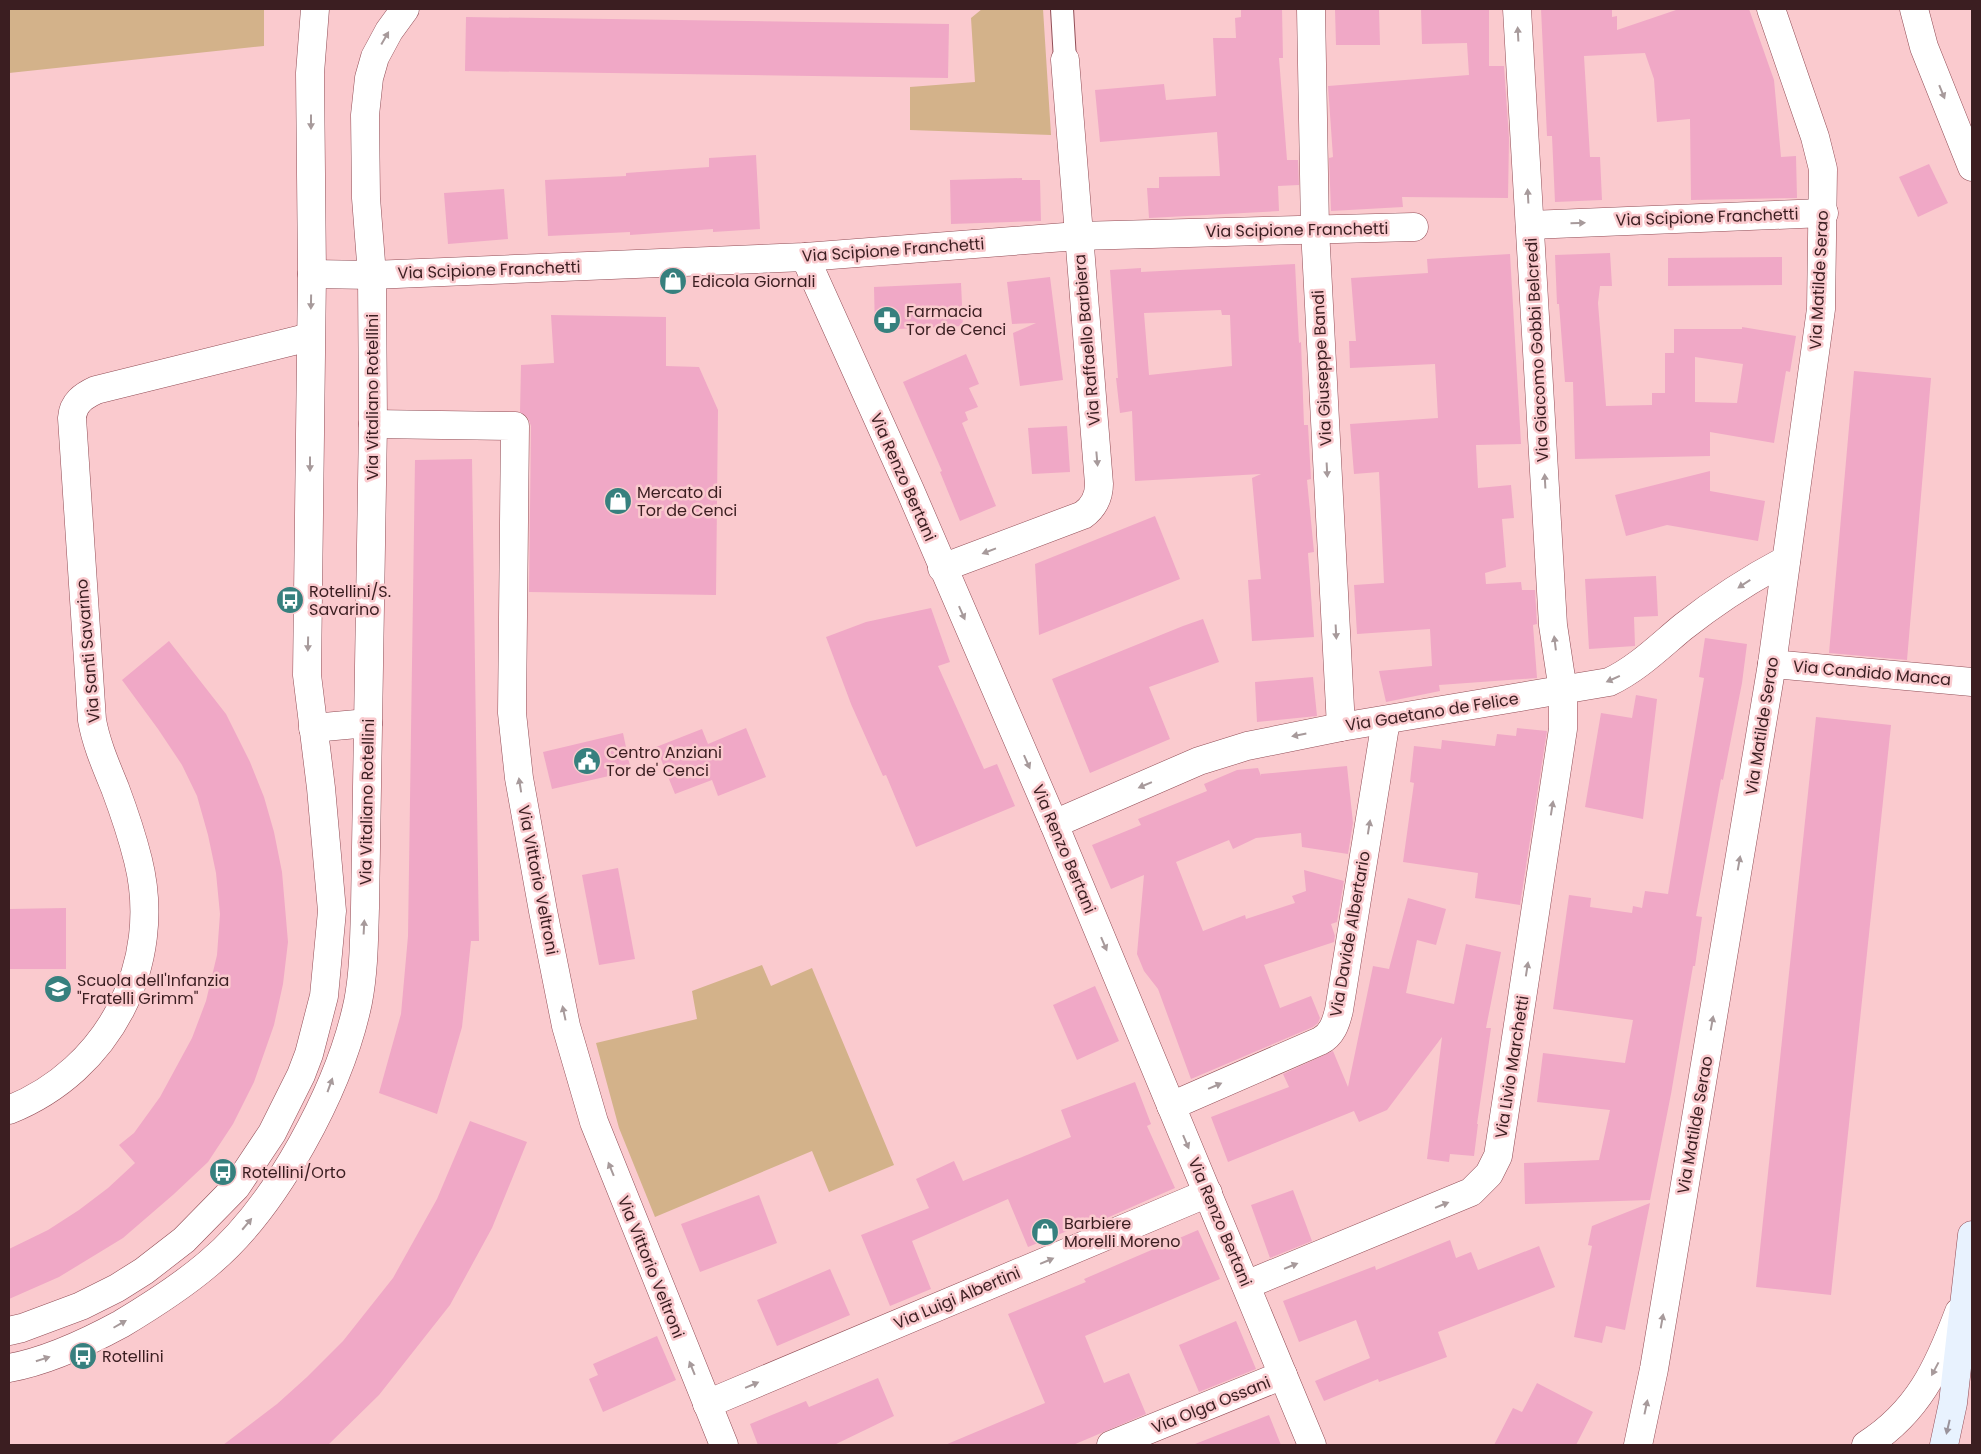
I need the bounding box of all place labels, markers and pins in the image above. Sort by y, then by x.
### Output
shop icon: Edicola Giornali [658,266,688,296]
place label: Edicola Giornali [692,270,815,293]
place label: Farmacia Tor de Cenci [906,300,1006,341]
pharmacy icon: Farmacia Tor de Cenci [872,305,902,335]
place label: Mercato di Tor de Cenci [637,481,737,522]
shop icon: Mercato di Tor de Cenci [603,486,633,516]
place label: Rotellini/S. Savarino [309,580,391,621]
bus stop icon: Rotellini/S. Savarino [275,585,305,615]
place label: Centro Anziani Tor de' Cenci [606,741,722,782]
public building icon: Centro Anziani Tor de' Cenci [572,746,602,776]
place label: Scuola dell'Infanzia "Fratelli Grimm" [77,969,229,1010]
school or university icon: Scuola dell'Infanzia "Fratelli Grimm" [43,974,73,1004]
bus stop icon: Rotellini/Orto [208,1157,238,1187]
place label: Rotellini/Orto [242,1161,346,1184]
place label: Barbiere Morelli Moreno [1064,1212,1180,1253]
shop icon: Barbiere Morelli Moreno [1030,1217,1060,1247]
bus stop icon: Rotellini [68,1341,98,1371]
place label: Rotellini [102,1345,164,1368]

